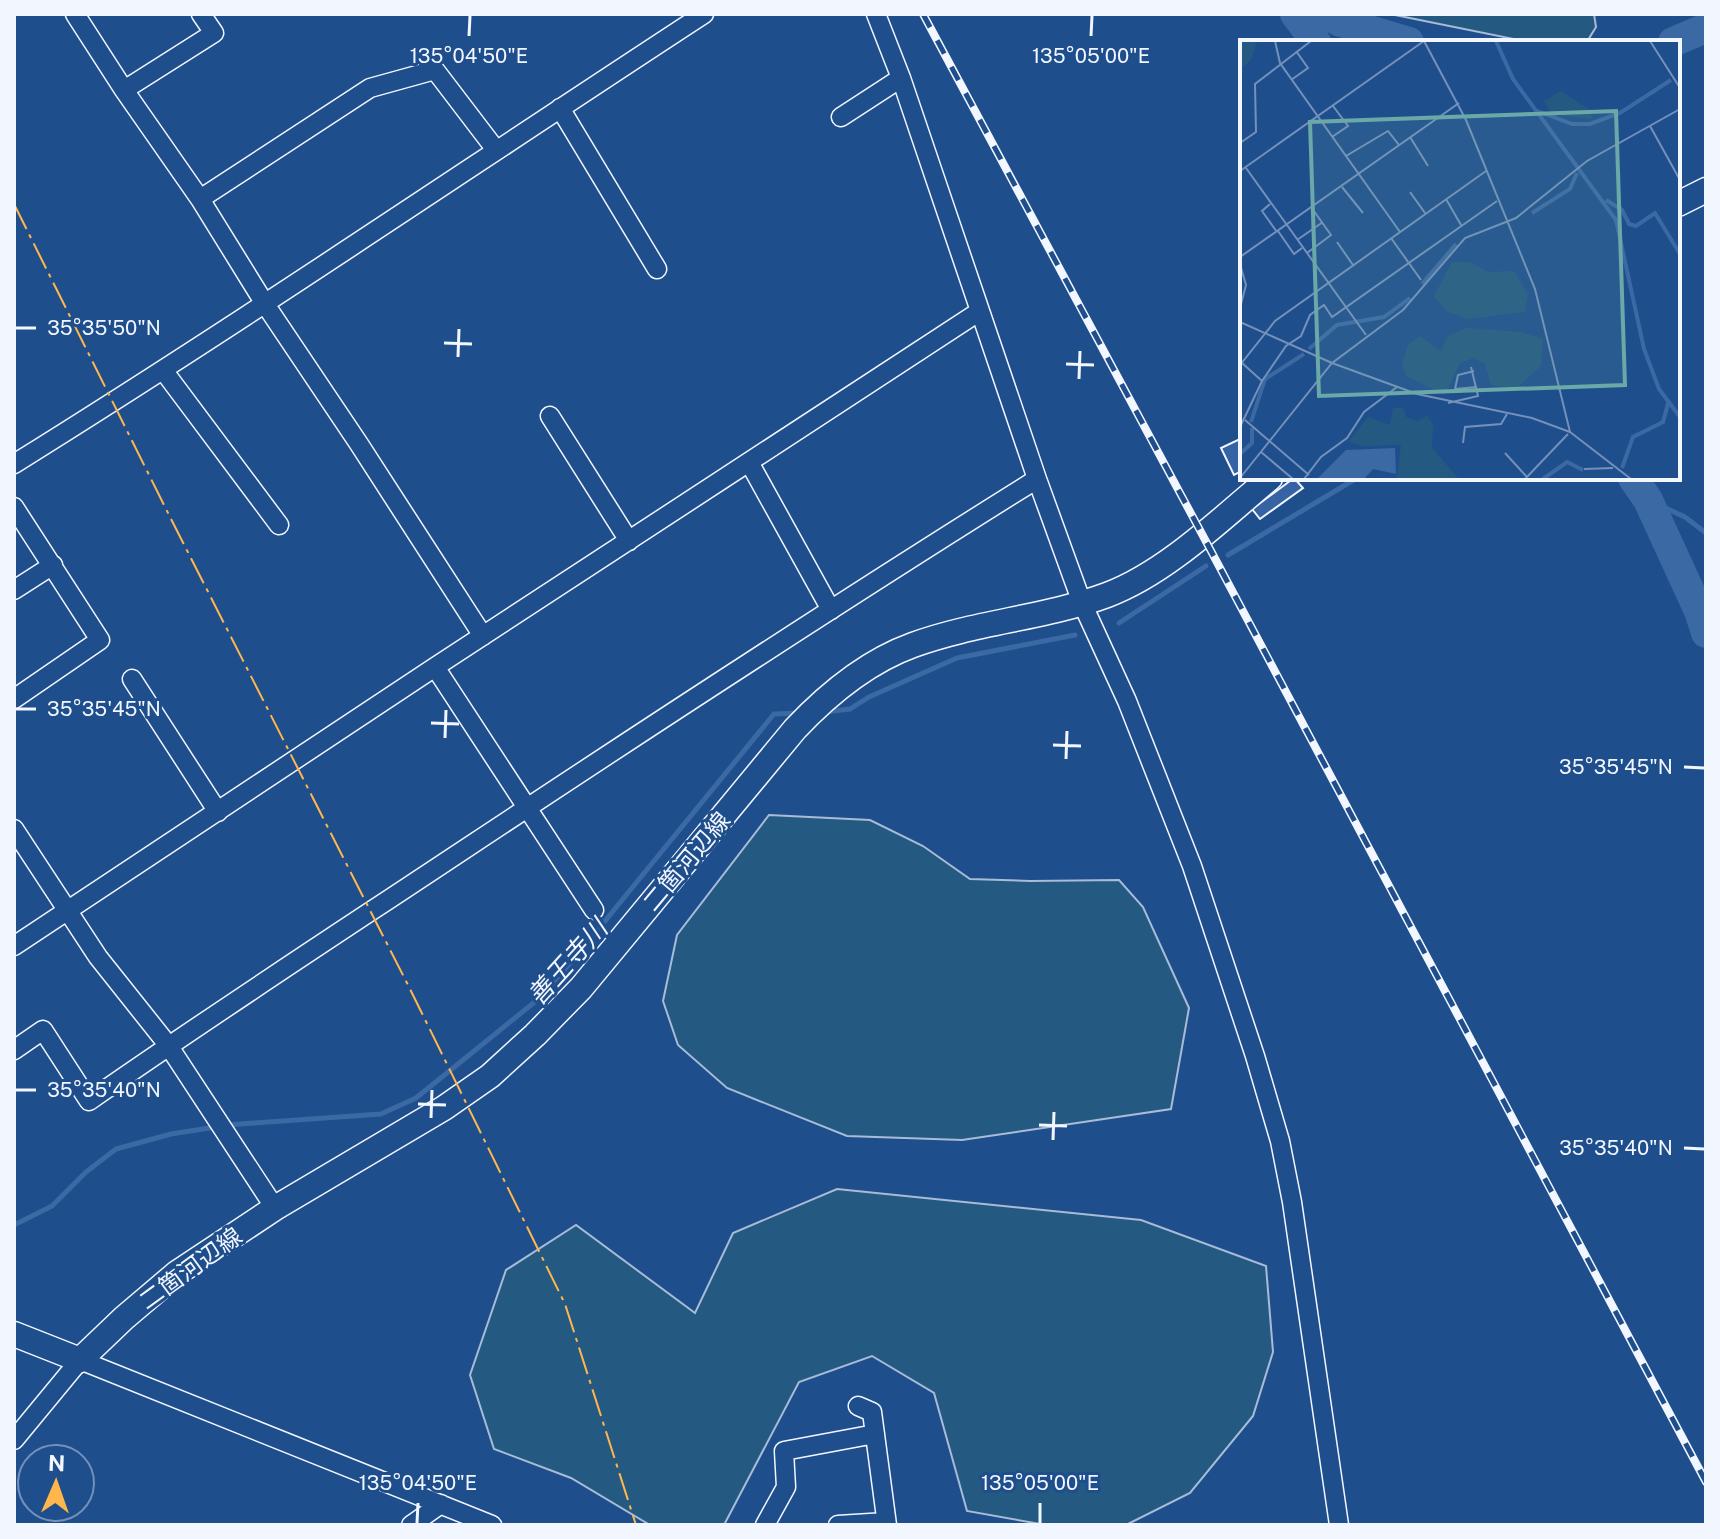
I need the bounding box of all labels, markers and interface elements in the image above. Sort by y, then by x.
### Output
inset map [1240,40,1680,480]
text: 135°04'50"E [410,44,528,68]
text: 135°05'00"E [1032,44,1150,68]
text: 35°35'50"N [47,316,161,340]
text: 35°35'45"N [47,697,161,721]
text: 35°35'45"N [1559,755,1673,779]
street label: 二箇河辺線 [637,806,735,916]
water label: 善王寺川 [521,911,615,1011]
text: 35°35'40"N [47,1078,161,1102]
text: 35°35'40"N [1559,1136,1673,1160]
street label: 二箇河辺線 [133,1221,247,1315]
north arrow [16,1443,96,1523]
text: N [48,1450,66,1476]
text: 135°04'50"E [359,1471,477,1495]
text: 135°05'00"E [981,1471,1099,1495]

